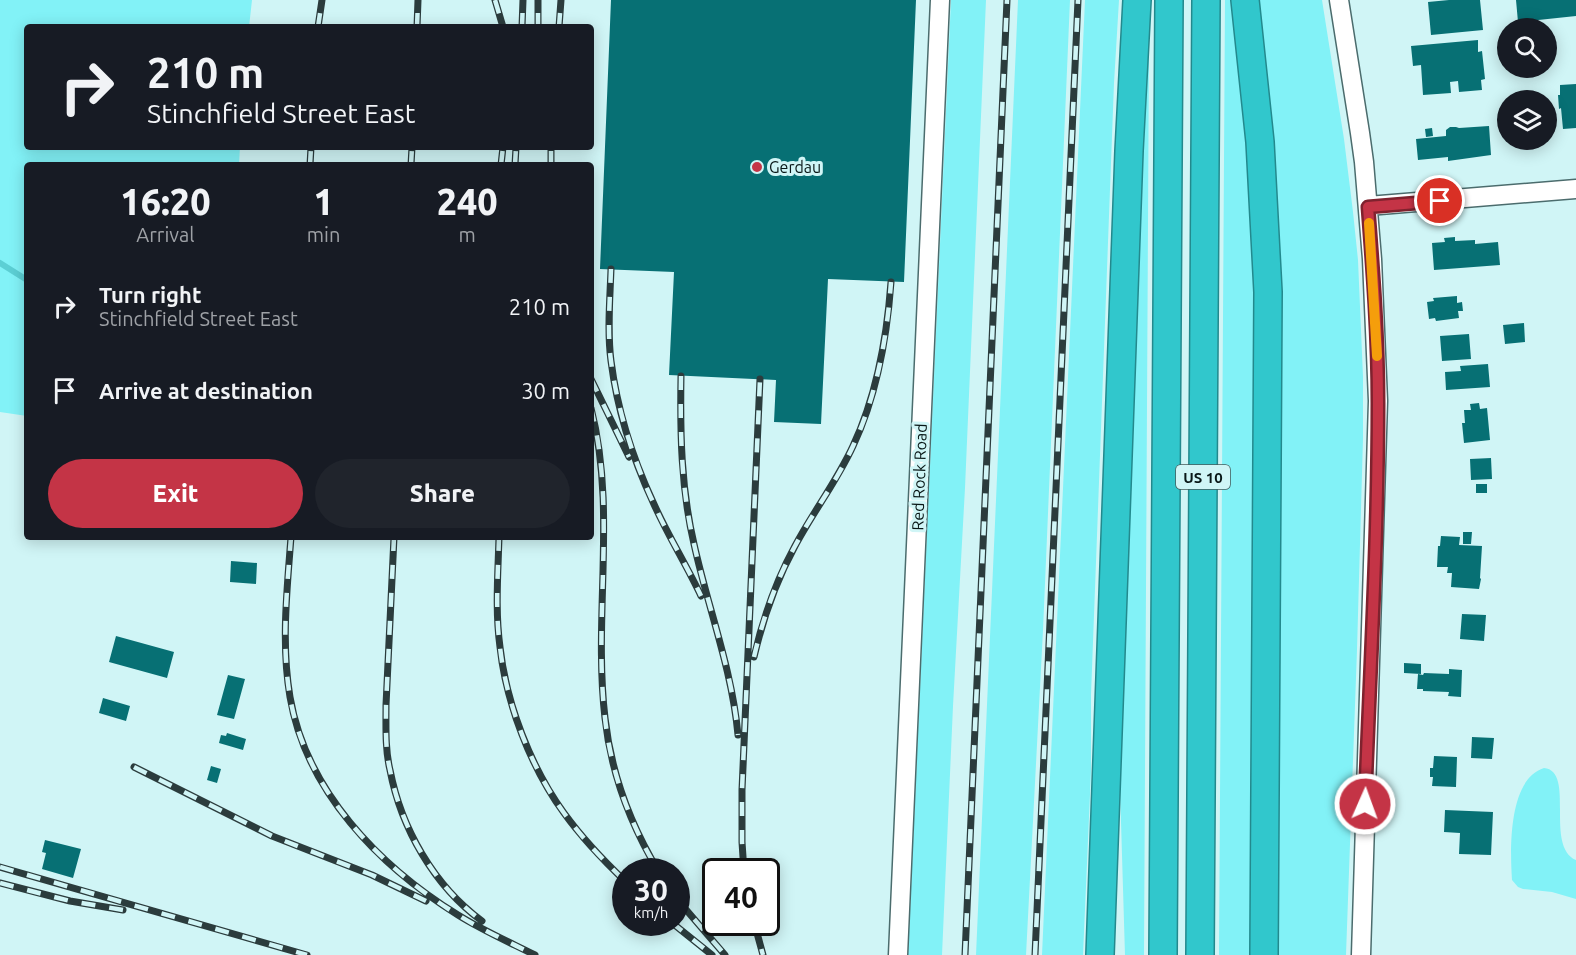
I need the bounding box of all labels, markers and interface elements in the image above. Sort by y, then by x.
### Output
map controls [1497,18,1557,150]
button: search [1497,18,1557,78]
icon: right [48,48,126,126]
text: 210 m [147,49,264,96]
button: layers [1497,90,1557,150]
text: Stinchfield Street East [147,98,415,128]
place label: Gerdau [769,158,821,176]
marker: Gerdau [750,160,764,174]
pin [1414,175,1465,226]
text: 16:20 [120,181,210,222]
text: 1 [313,181,334,222]
text: 240 [437,181,498,222]
icon: arrive [1423,184,1456,217]
text: Arrival [136,223,195,246]
text: min [307,223,340,246]
text: m [459,223,476,246]
text: Turn right [99,282,201,307]
icon: right [48,290,81,323]
text: 210 m [509,294,570,319]
text: Stinchfield Street East [99,307,298,330]
icon: arrive [48,374,81,407]
text: Arrive at destination [99,378,313,403]
text: 30 m [521,378,570,403]
street label: Red Rock Road [908,423,930,531]
button: Exit [48,459,303,528]
button: Share [315,459,570,528]
road number: US 10 [1176,465,1230,489]
position arrow [1333,772,1397,836]
speed limit sign: 40 [702,858,780,936]
text: 30 [634,873,668,907]
text: km/h [634,904,668,921]

